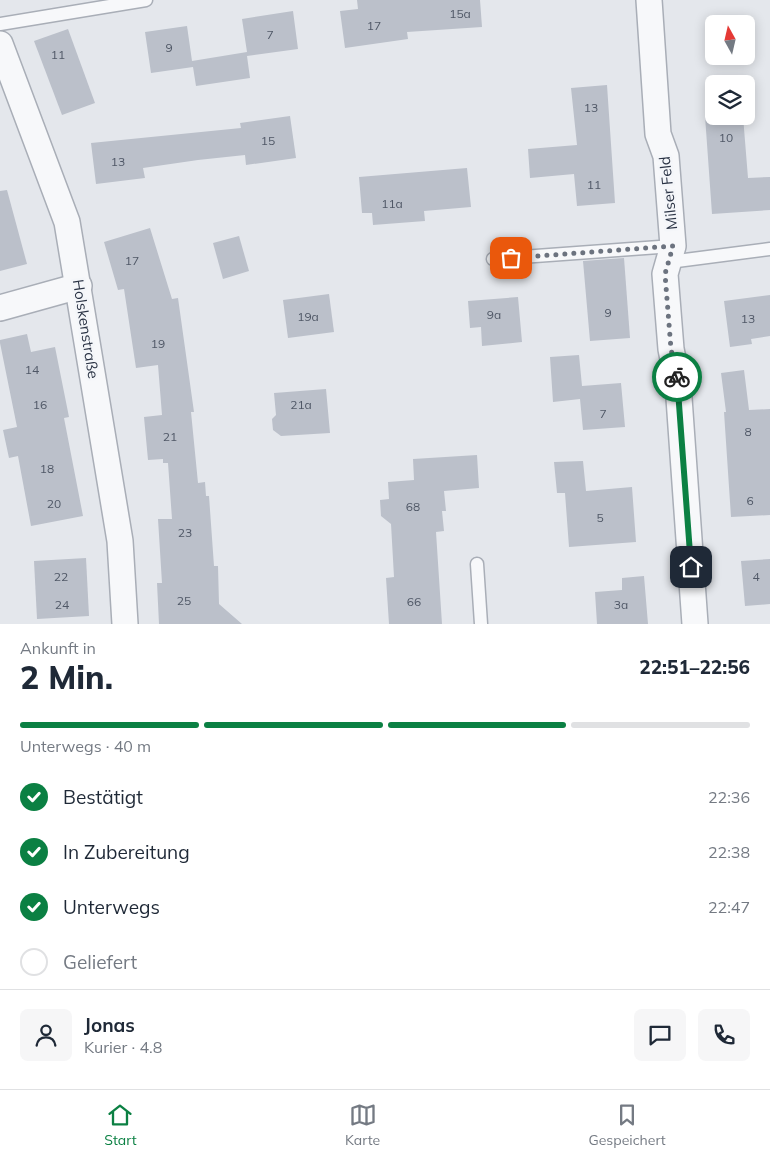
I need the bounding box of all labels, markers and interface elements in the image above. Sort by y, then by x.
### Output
house number: 15a [449,6,471,21]
north arrow [705,15,755,65]
map controls [705,15,755,125]
house number: 17 [367,18,381,33]
house number: 7 [266,27,274,42]
house number: 9 [165,40,173,55]
house number: 11 [51,47,65,62]
button: layers [705,75,755,125]
house number: 13 [584,100,598,115]
house number: 10 [719,130,733,145]
house number: 15 [261,133,275,148]
house number: 13 [111,154,125,169]
street label: Milser Feld [655,155,681,231]
house number: 11 [587,177,601,192]
house number: 11a [381,196,403,211]
pin [490,237,532,279]
icon: bag [497,244,525,272]
house number: 17 [125,253,139,268]
street label: Holskenstraße [69,278,103,380]
house number: 9 [604,305,612,320]
house number: 9a [487,307,501,322]
house number: 19a [297,309,319,324]
house number: 13 [741,311,755,326]
house number: 19 [151,336,165,351]
courier [652,352,702,402]
house number: 14 [25,362,39,377]
icon: bike [663,363,691,391]
house number: 16 [33,397,47,412]
house number: 21a [290,397,312,412]
house number: 7 [599,406,607,421]
house number: 8 [744,424,752,439]
house number: 21 [163,429,177,444]
house number: 18 [40,461,54,476]
house number: 6 [746,493,754,508]
house number: 20 [47,496,61,511]
house number: 68 [406,499,420,514]
house number: 5 [596,510,604,525]
house number: 23 [178,525,192,540]
pin [670,546,712,588]
icon: home [677,553,705,581]
house number: 22 [54,569,68,584]
house number: 4 [752,569,760,584]
house number: 25 [177,593,191,608]
house number: 66 [407,594,421,609]
house number: 24 [55,597,69,612]
house number: 3a [614,597,628,612]
text: Ankunft in [20,638,96,658]
text: 22:51–22:56 [639,655,750,679]
text: 2 Min. [20,657,113,697]
text: Unterwegs · 40 m [20,736,151,756]
icon: check [20,783,48,811]
text: Bestätigt [63,785,143,809]
text: 22:36 [708,787,750,807]
icon: check [20,838,48,866]
text: In Zubereitung [63,840,190,864]
text: 22:38 [708,842,750,862]
icon: check [20,893,48,921]
text: Unterwegs [63,895,160,919]
text: 22:47 [708,897,750,917]
text: Geliefert [63,950,137,974]
button: person [20,1009,72,1061]
button: chat [634,1009,686,1061]
button: phone [698,1009,750,1061]
text: Jonas [84,1013,135,1037]
text: Kurier · 4.8 [84,1037,162,1057]
tab: Start [104,1101,137,1149]
tab: Karte [345,1101,380,1149]
tab: Gespeichert [589,1101,666,1149]

